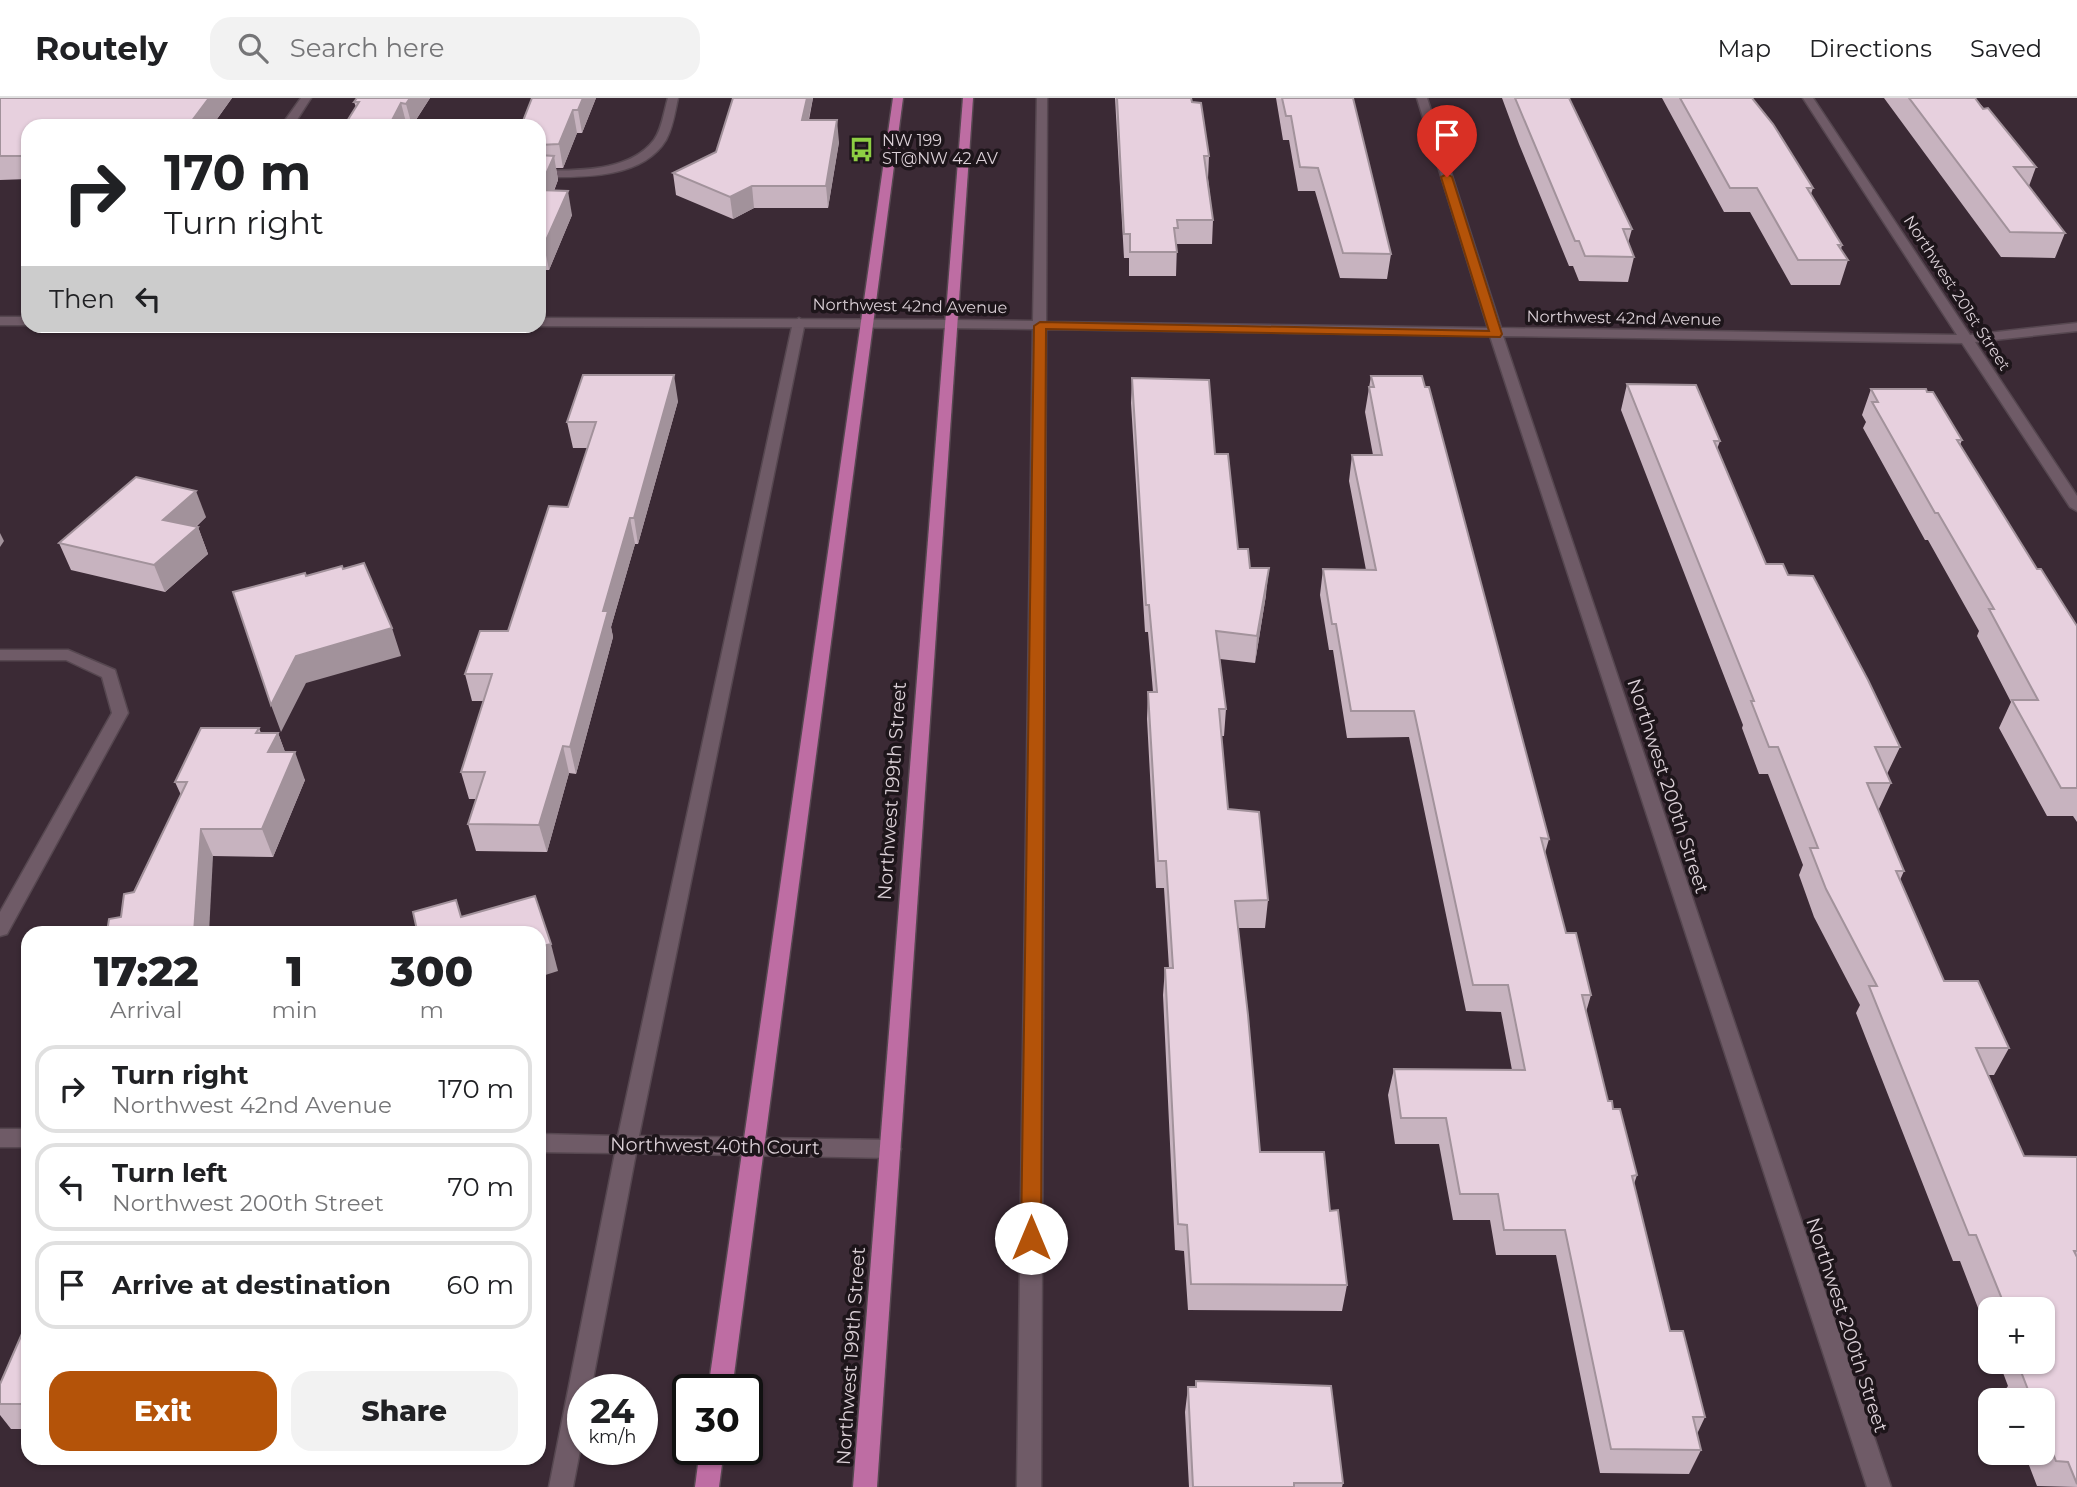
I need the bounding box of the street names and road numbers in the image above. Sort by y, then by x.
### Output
street label: Northwest 201st Street [1900,212,2015,375]
street label: Northwest 42nd Avenue [812,295,1008,317]
street label: Northwest 42nd Avenue [1526,307,1722,329]
street label: Northwest 200th Street [1622,676,1714,897]
street label: Northwest 199th Street [873,681,911,901]
street label: Northwest 40th Court [610,1133,820,1159]
street label: Northwest 200th Street [1801,1215,1893,1436]
street label: Northwest 199th Street [832,1246,870,1466]

